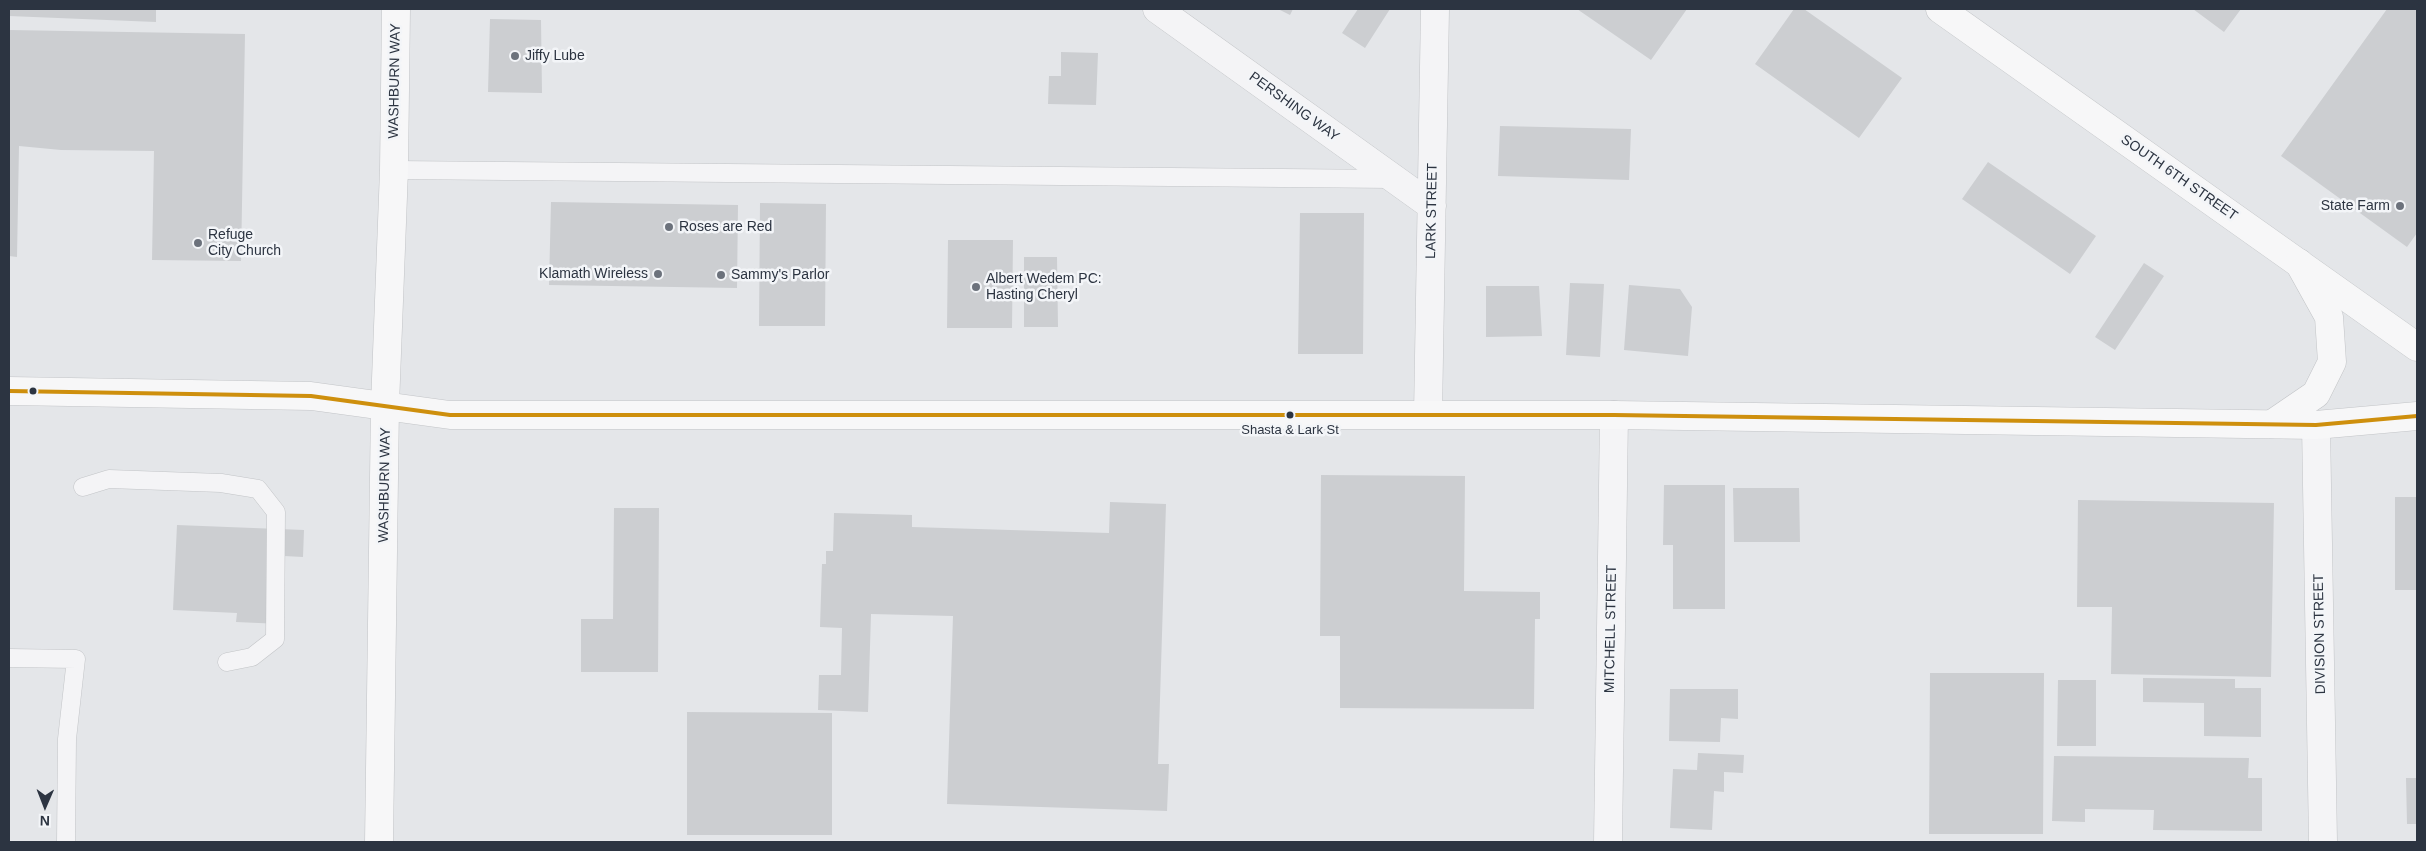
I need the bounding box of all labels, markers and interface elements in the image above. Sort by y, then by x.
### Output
street label: WASHBURN WAY [386,23,404,139]
place label: Jiffy Lube [525,48,585,64]
marker: Jiffy Lube [509,50,521,62]
street label: PERSHING WAY [1246,69,1342,145]
street label: SOUTH 6TH STREET [2117,131,2241,225]
street label: LARK STREET [1423,163,1441,259]
place label: State Farm [2321,198,2390,214]
marker: State Farm [2394,200,2406,212]
place label: Roses are Red [679,219,772,235]
marker: Roses are Red [663,221,675,233]
place label: Refuge City Church [208,227,281,260]
marker: Refuge City Church [192,237,204,249]
place label: Klamath Wireless [539,266,648,282]
place label: Sammy's Parlor [731,267,829,283]
marker: Klamath Wireless [652,268,664,280]
marker: Sammy's Parlor [715,269,727,281]
place label: Albert Wedem PC: Hasting Cheryl [986,271,1102,304]
marker: Albert Wedem PC: Hasting Cheryl [970,281,982,293]
unlabelled marker [28,386,38,396]
marker: Shasta & Lark St [1285,410,1295,420]
place label: Shasta & Lark St [1241,422,1339,438]
street label: WASHBURN WAY [376,427,394,543]
street label: MITCHELL STREET [1601,565,1621,693]
street label: DIVISION STREET [2311,574,2329,694]
north arrow [20,781,70,831]
text: N [40,813,50,829]

